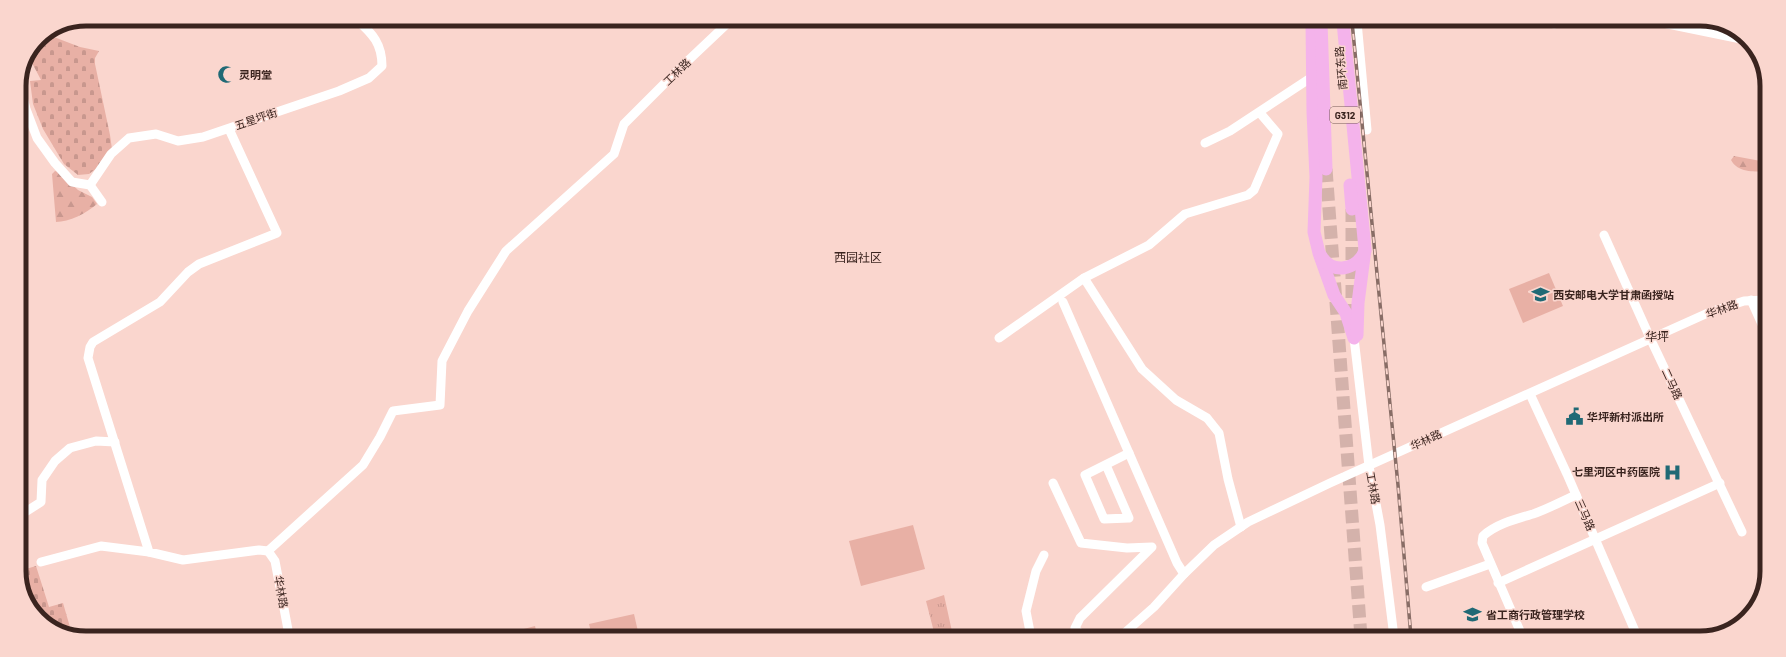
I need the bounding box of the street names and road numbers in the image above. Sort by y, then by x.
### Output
street label: 南环东路 [1332,46,1349,91]
street label: 工林路 [660,56,693,88]
street label: 五星坪街 [233,105,279,132]
road number: G312 [1330,107,1360,123]
street label: 华林路 [1704,297,1740,320]
street label: 二马路 [1660,366,1685,401]
street label: 华林路 [1408,427,1443,452]
street label: 工林路 [1364,471,1383,505]
street label: 三马路 [1573,497,1598,533]
street label: 华林路 [272,575,291,609]

